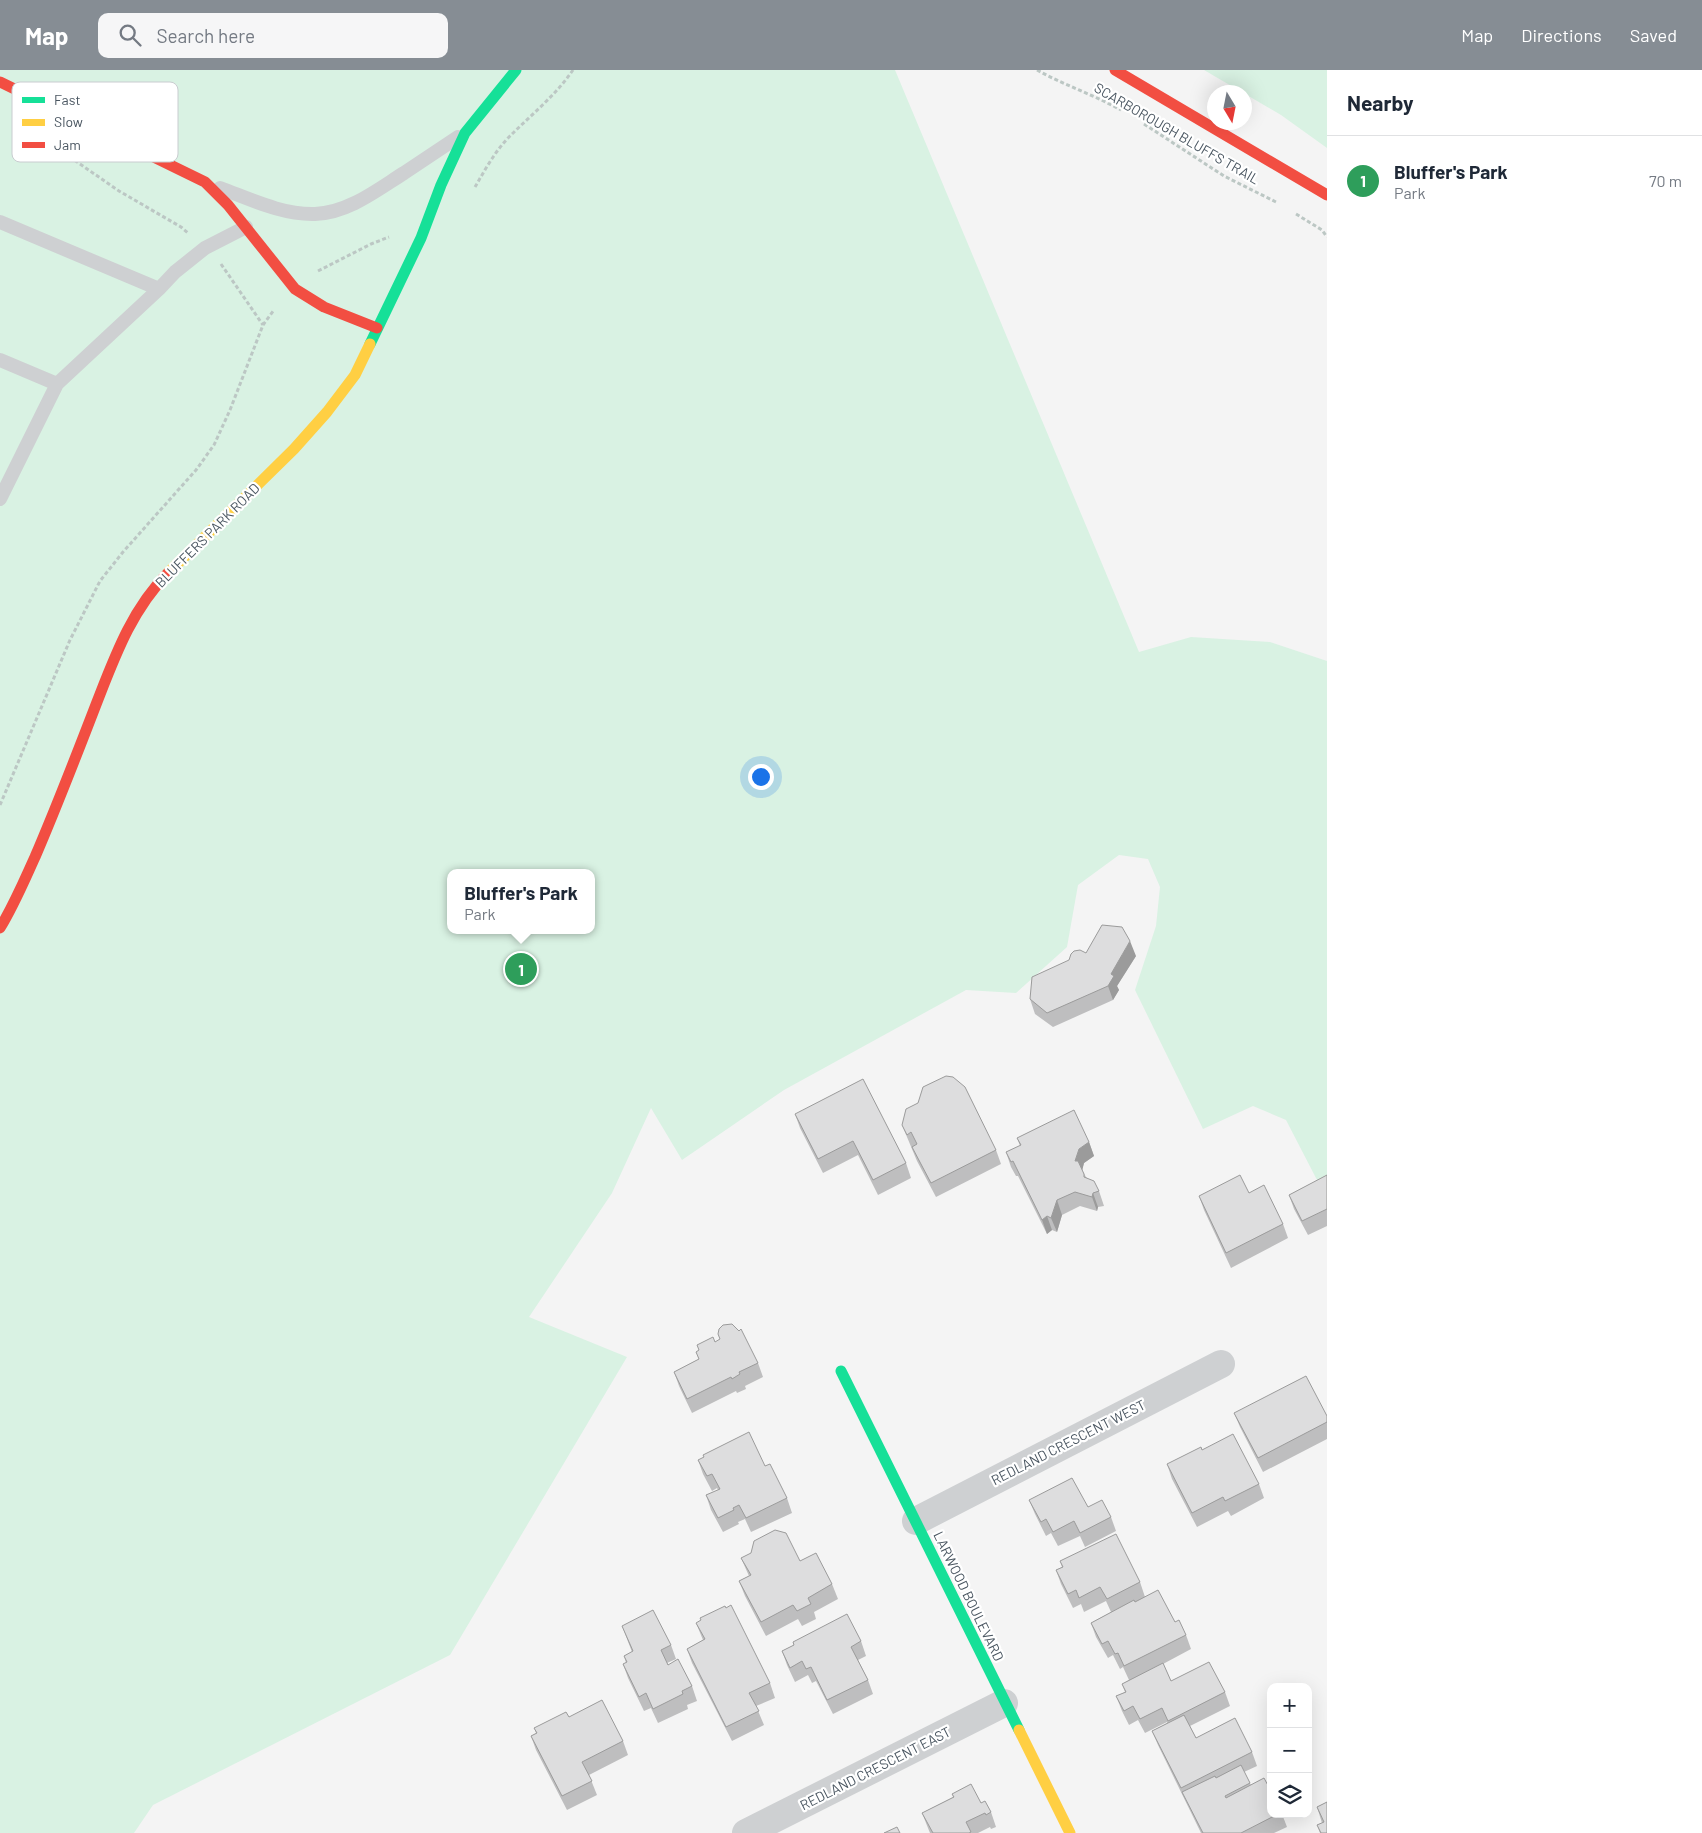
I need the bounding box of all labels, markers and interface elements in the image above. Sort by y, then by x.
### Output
search box [98,13,448,58]
text: Map [25,21,68,50]
icon: search [116,21,144,49]
text: Search here [156,24,255,47]
text: Map [1461,24,1493,46]
text: Directions [1521,24,1602,46]
text: Saved [1630,24,1677,46]
street label: SCARBOROUGH BLUFFS TRAIL [1091,79,1263,187]
legend [12,82,178,162]
north arrow [1207,85,1252,130]
text: Nearby [1347,90,1413,115]
text: Fast [54,91,80,108]
text: Slow [54,113,83,130]
text: Jam [54,136,81,153]
text: Bluffer's Park [1394,160,1508,183]
text: 1 [1360,171,1366,190]
text: 70 m [1649,171,1682,190]
text: Park [1394,183,1425,202]
street label: BLUFFERS PARK ROAD [151,479,263,591]
your location [748,764,774,790]
popup [447,869,595,934]
text: Bluffer's Park [464,881,578,904]
text: Park [464,904,496,923]
pin: 1 [505,950,537,988]
street label: REDLAND CRESCENT WEST [988,1396,1148,1488]
street label: LARWOOD BOULEVARD [930,1528,1008,1664]
map controls [1267,1683,1312,1818]
button: + [1267,1683,1312,1728]
street label: REDLAND CRESCENT EAST [797,1723,953,1813]
button: − [1267,1728,1312,1773]
button: layers [1267,1773,1312,1818]

